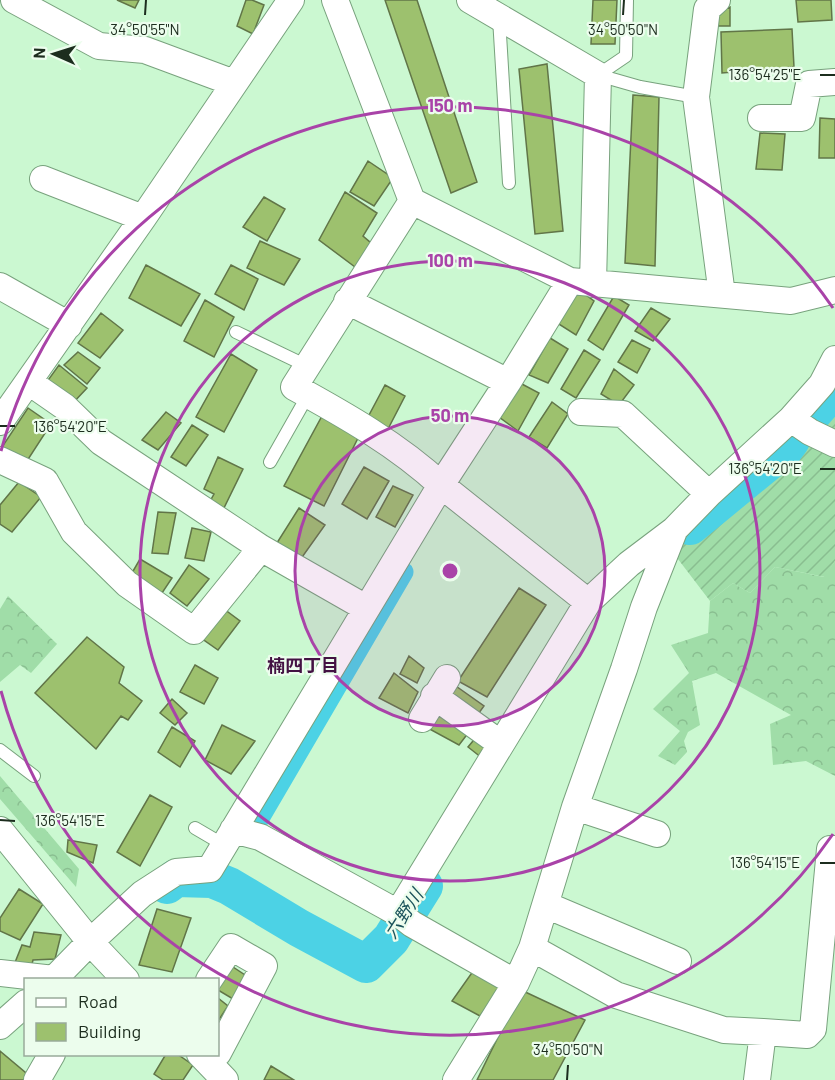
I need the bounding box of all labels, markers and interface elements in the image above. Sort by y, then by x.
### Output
text: 34°50'55"N [110,20,180,38]
text: 34°50'50"N [588,20,658,38]
north arrow [24,24,84,84]
text: N [29,47,48,59]
text: 136°54'25"E [729,65,801,83]
text: 150 m [428,94,472,116]
text: 100 m [427,249,473,271]
text: 50 m [431,404,469,426]
text: 136°54'20"E [33,417,107,435]
text: 136°54'20"E [728,459,802,477]
centre of rings [440,561,460,581]
district label: 楠四丁目 [267,654,339,676]
text: 136°54'15"E [35,811,105,829]
text: 136°54'15"E [730,853,800,871]
water label: 六野川 [379,883,428,942]
legend [24,978,219,1056]
text: Road [78,990,118,1012]
text: Building [78,1020,141,1042]
text: 34°50'50"N [533,1040,603,1058]

